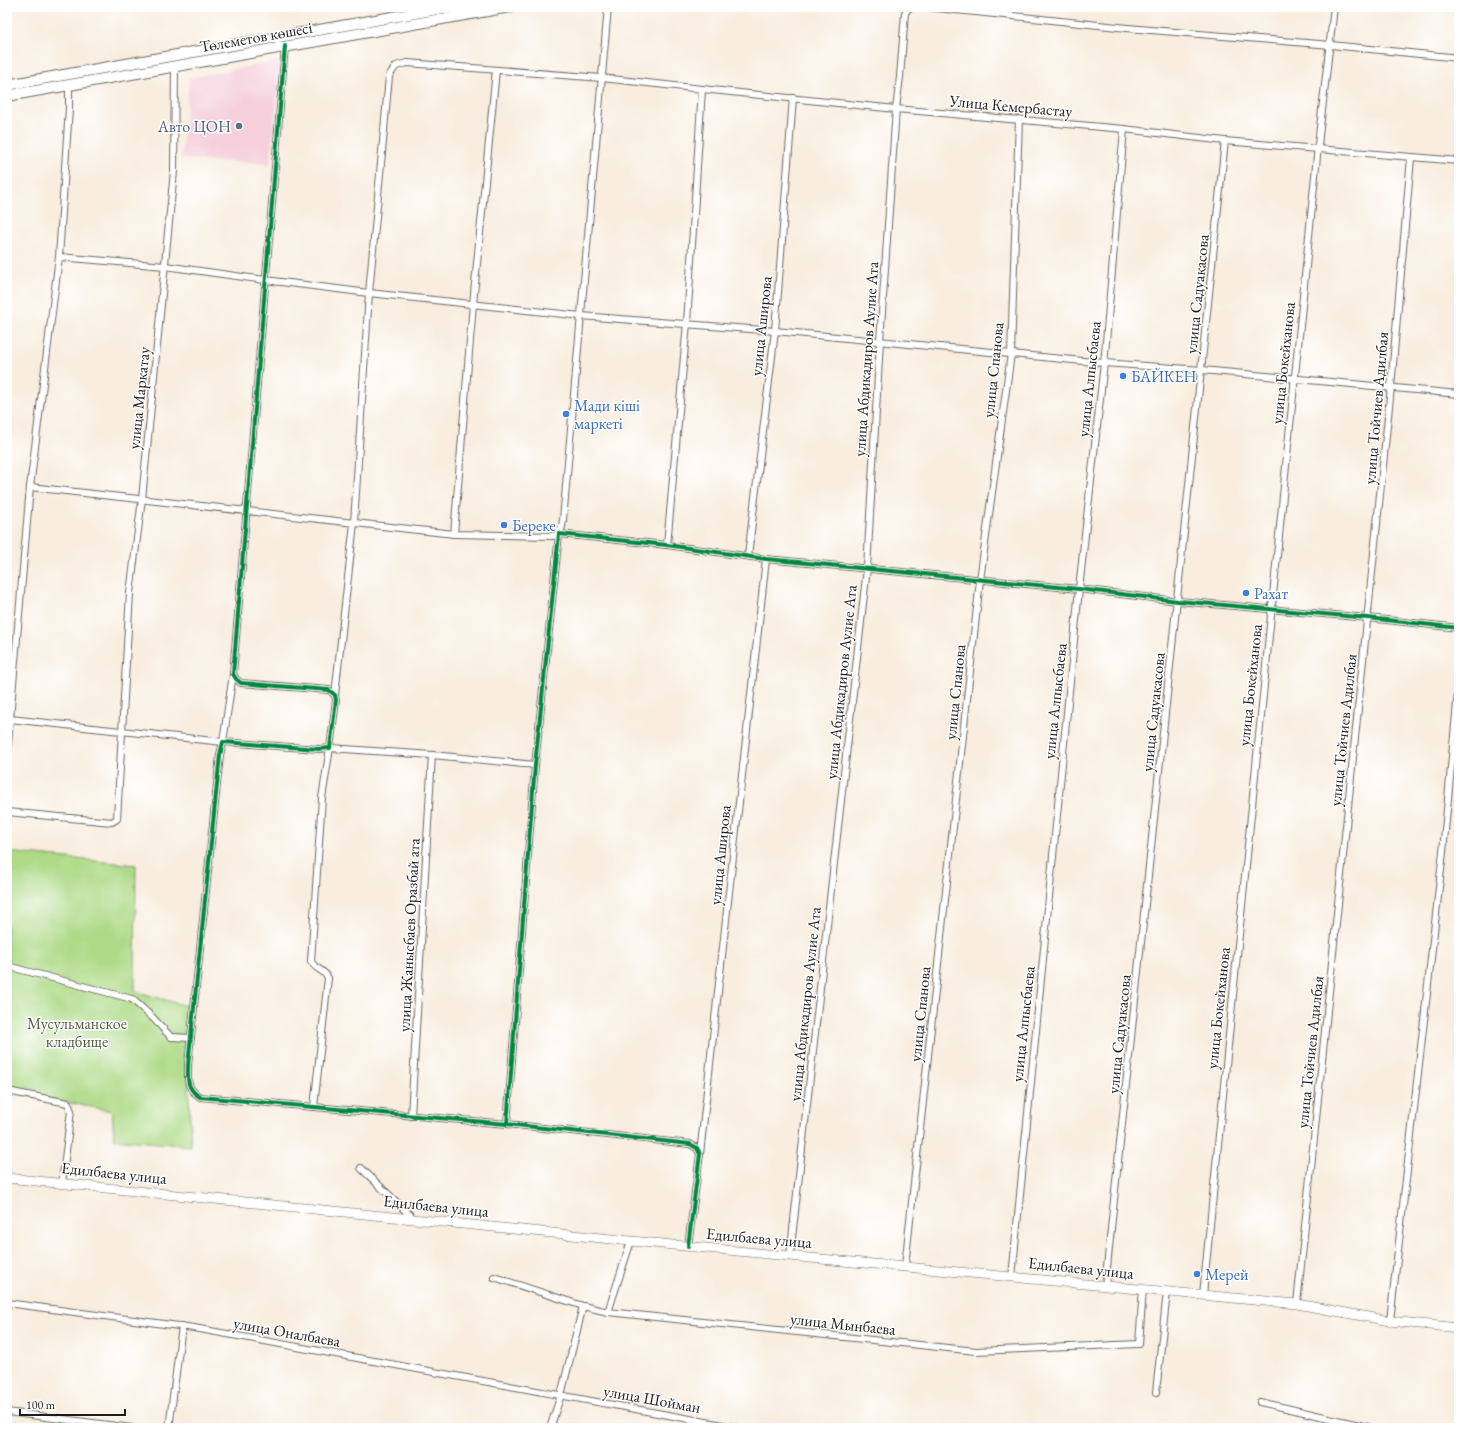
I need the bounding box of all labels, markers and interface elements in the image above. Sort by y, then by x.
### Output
street label: Төлеметов көшесі [198,17,314,57]
street label: Улица Кемербастау [948,90,1074,122]
place label: Авто ЦОН [157,116,231,137]
marker: Авто ЦОН [234,121,244,131]
street label: улица Садуакасова [1180,233,1214,355]
street label: улица Абдикадиров Аулие Ата [849,260,883,457]
street label: улица Аширова [745,274,777,377]
street label: улица Бокейханова [1266,300,1300,425]
street label: улица Алпысбаева [1072,319,1106,438]
street label: улица Спанова [978,321,1009,419]
street label: улица Тойчиев Адилбая [1359,331,1393,485]
street label: улица Маркатау [123,345,155,450]
place label: БАЙКЕН [1131,366,1196,387]
marker: БАЙКЕН [1118,371,1128,381]
place label: Мади кіші маркеті [574,395,640,434]
marker: Мади кіші маркеті [561,409,571,419]
place label: Береке [512,515,556,536]
marker: Береке [499,520,509,530]
street label: улица Абдикадиров Аулие Ата [820,583,862,780]
place label: Рахат [1254,583,1288,604]
marker: Рахат [1241,588,1251,598]
street label: улица Бокейханова [1233,622,1267,747]
street label: улица Алпысбаева [1038,641,1072,760]
street label: улица Спанова [940,643,971,741]
street label: улица Садуакасова [1136,651,1170,773]
street label: улица Тойчиев Адилбая [1325,653,1361,807]
street label: улица Аширова [704,803,736,906]
street label: улица Жанысбаев Оразбай ата [393,837,425,1033]
street label: улица Абдикадиров Аулие Ата [784,905,826,1102]
street label: улица Бокейханова [1201,945,1235,1070]
street label: улица Алпысбаева [1006,964,1040,1083]
street label: улица Спанова [905,965,936,1063]
street label: улица Садуакасова [1102,973,1136,1095]
street label: улица Тойчиев Адилбая [1292,975,1328,1129]
park label: Мусульманское кладбище [27,1013,127,1052]
street label: Едилбаева улица [60,1157,168,1189]
street label: Едилбаева улица [382,1190,490,1222]
street label: Едилбаева улица [705,1223,813,1253]
street label: Едилбаева улица [1027,1252,1135,1284]
place label: Мерей [1205,1264,1249,1285]
marker: Мерей [1192,1269,1202,1279]
street label: улица Мынбаева [789,1308,897,1340]
street label: улица Оналбаева [232,1312,343,1352]
street label: улица Шойман [602,1380,702,1418]
scale bar [20,1391,125,1417]
text: 100 m [26,1397,56,1413]

